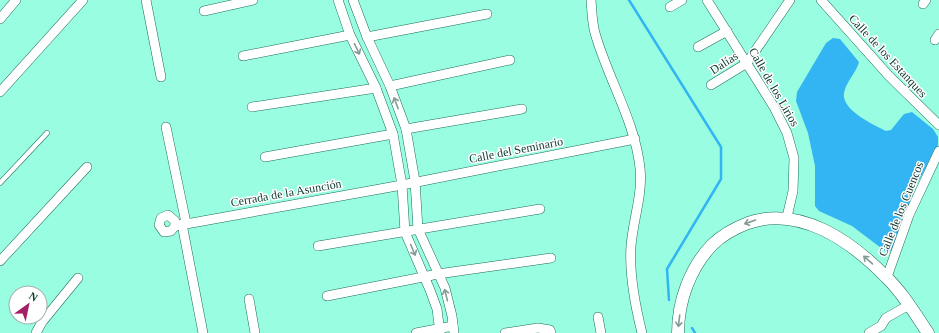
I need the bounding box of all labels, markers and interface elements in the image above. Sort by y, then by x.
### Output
street label: Calle de los Estanques [846,12,930,101]
one-way arrow [354,43,361,55]
street label: Calle de los Lirios [746,45,802,129]
street label: Dalías [707,49,741,77]
one-way arrow [392,97,400,109]
street label: Calle del Seminario [468,134,564,166]
street label: Calle de los Cuencos [876,159,927,258]
street label: Cerrada de la Asunción [229,176,343,210]
one-way arrow [744,219,756,227]
one-way arrow [410,244,417,256]
one-way arrow [863,256,873,265]
north arrow [8,285,48,325]
text: N [27,289,40,304]
one-way arrow [442,289,450,302]
one-way arrow [675,315,682,328]

